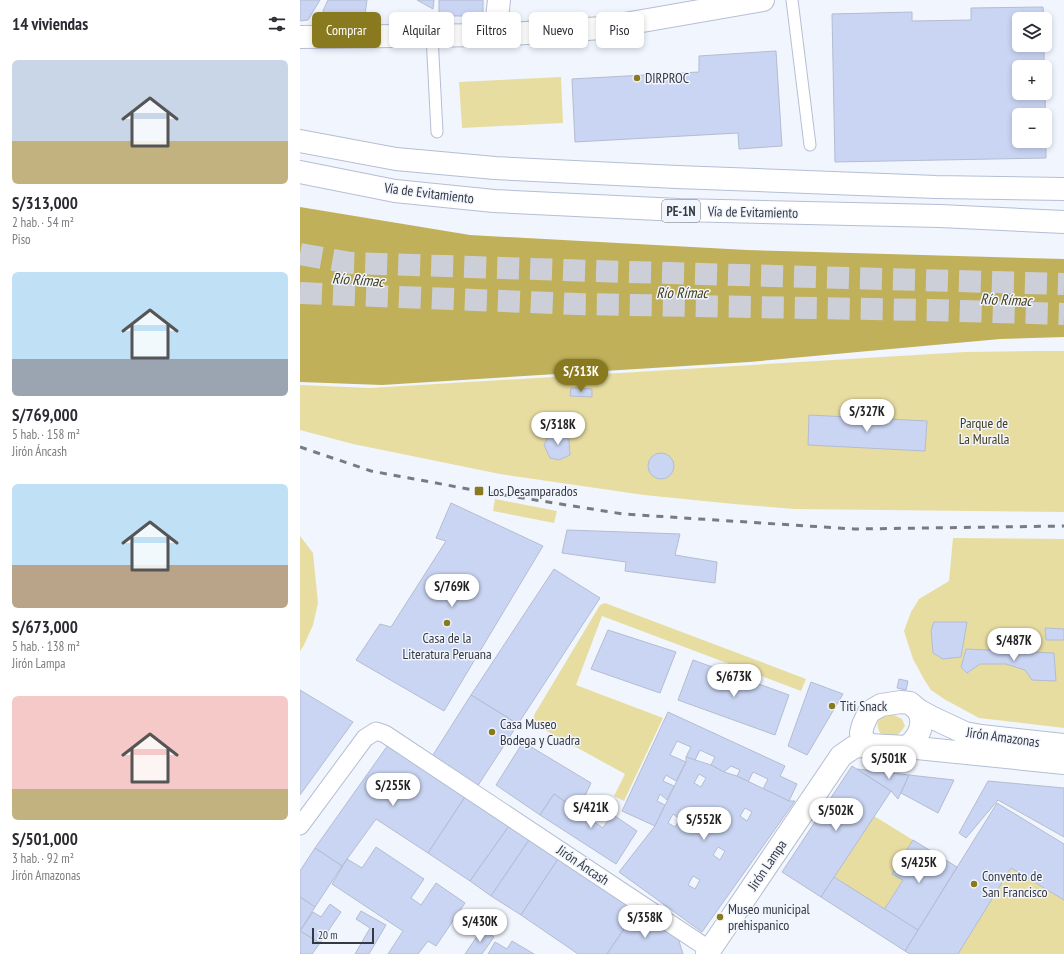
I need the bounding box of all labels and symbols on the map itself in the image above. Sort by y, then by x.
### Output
place label: DIRPROC [645,69,690,87]
marker: DIRPROC [632,73,642,83]
street label: Vía de Evitamiento [382,178,475,207]
road number: PE-1N [662,200,700,222]
street label: Vía de Evitamiento [707,202,798,222]
water label: Río Rímac [332,268,386,291]
water label: Río Rímac [656,283,709,302]
water label: Río Rímac [980,289,1034,310]
pin: S/313K [548,359,614,393]
pin: S/327K [834,399,900,433]
pin: S/318K [525,412,591,446]
park label: Parque de La Muralla [959,414,1009,448]
place label: Los Desamparados [488,482,578,500]
marker: Los Desamparados [473,485,485,497]
pin: S/769K [419,574,485,608]
marker: Casa de la Literatura Peruana [442,618,452,628]
pin: S/487K [981,628,1047,662]
place label: Casa de la Literatura Peruana [402,629,492,663]
pin: S/673K [701,664,767,698]
place label: Titi Snack [840,697,888,715]
marker: Titi Snack [827,701,837,711]
place label: Casa Museo Bodega y Cuadra [500,715,580,749]
street label: Jirón Amazonas [964,723,1041,751]
marker: Casa Museo Bodega y Cuadra [487,727,497,737]
pin: S/501K [856,746,922,780]
pin: S/255K [360,773,426,807]
pin: S/421K [558,795,624,829]
pin: S/502K [803,798,869,832]
pin: S/552K [671,807,737,841]
street label: Jirón Lampa [743,836,791,895]
street label: Jirón Áncash [553,840,613,889]
pin: S/425K [886,850,952,884]
place label: Convento de San Francisco [982,867,1048,901]
marker: Convento de San Francisco [969,879,979,889]
place label: Museo municipal prehispanico [728,900,810,934]
pin: S/358K [612,905,678,939]
pin: S/430K [447,909,513,943]
marker: Museo municipal prehispanico [715,912,725,922]
scale bar [312,926,374,945]

